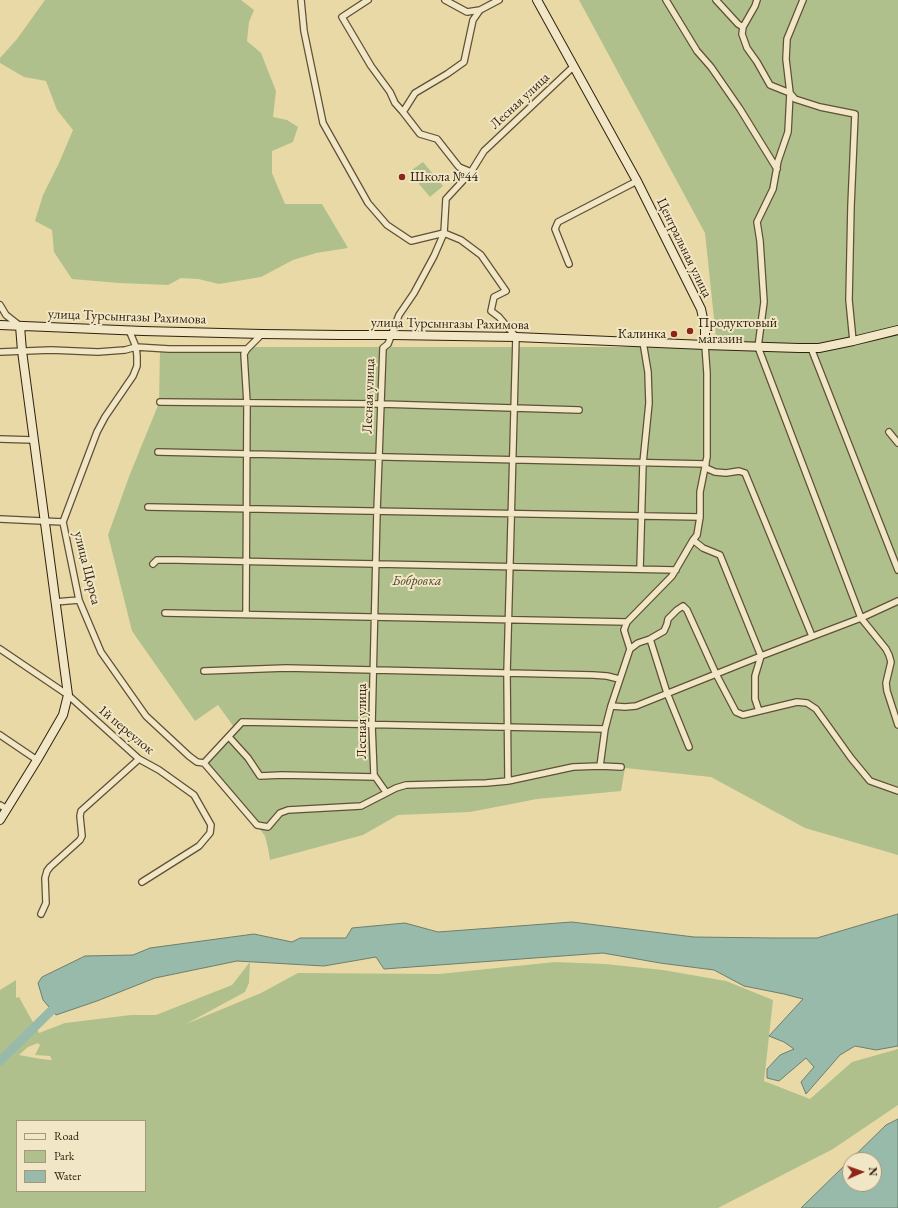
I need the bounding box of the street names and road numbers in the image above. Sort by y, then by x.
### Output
street label: Лесная улица [487,69,553,133]
street label: Центральная улица [653,195,715,301]
street label: улица Турсынгазы Рахимова [47,306,207,328]
street label: улица Турсынгазы Рахимова [371,314,529,334]
street label: Лесная улица [359,358,379,434]
street label: улица Щорса [70,529,104,607]
street label: Лесная улица [354,683,370,759]
street label: 1й переулок [94,702,158,758]

